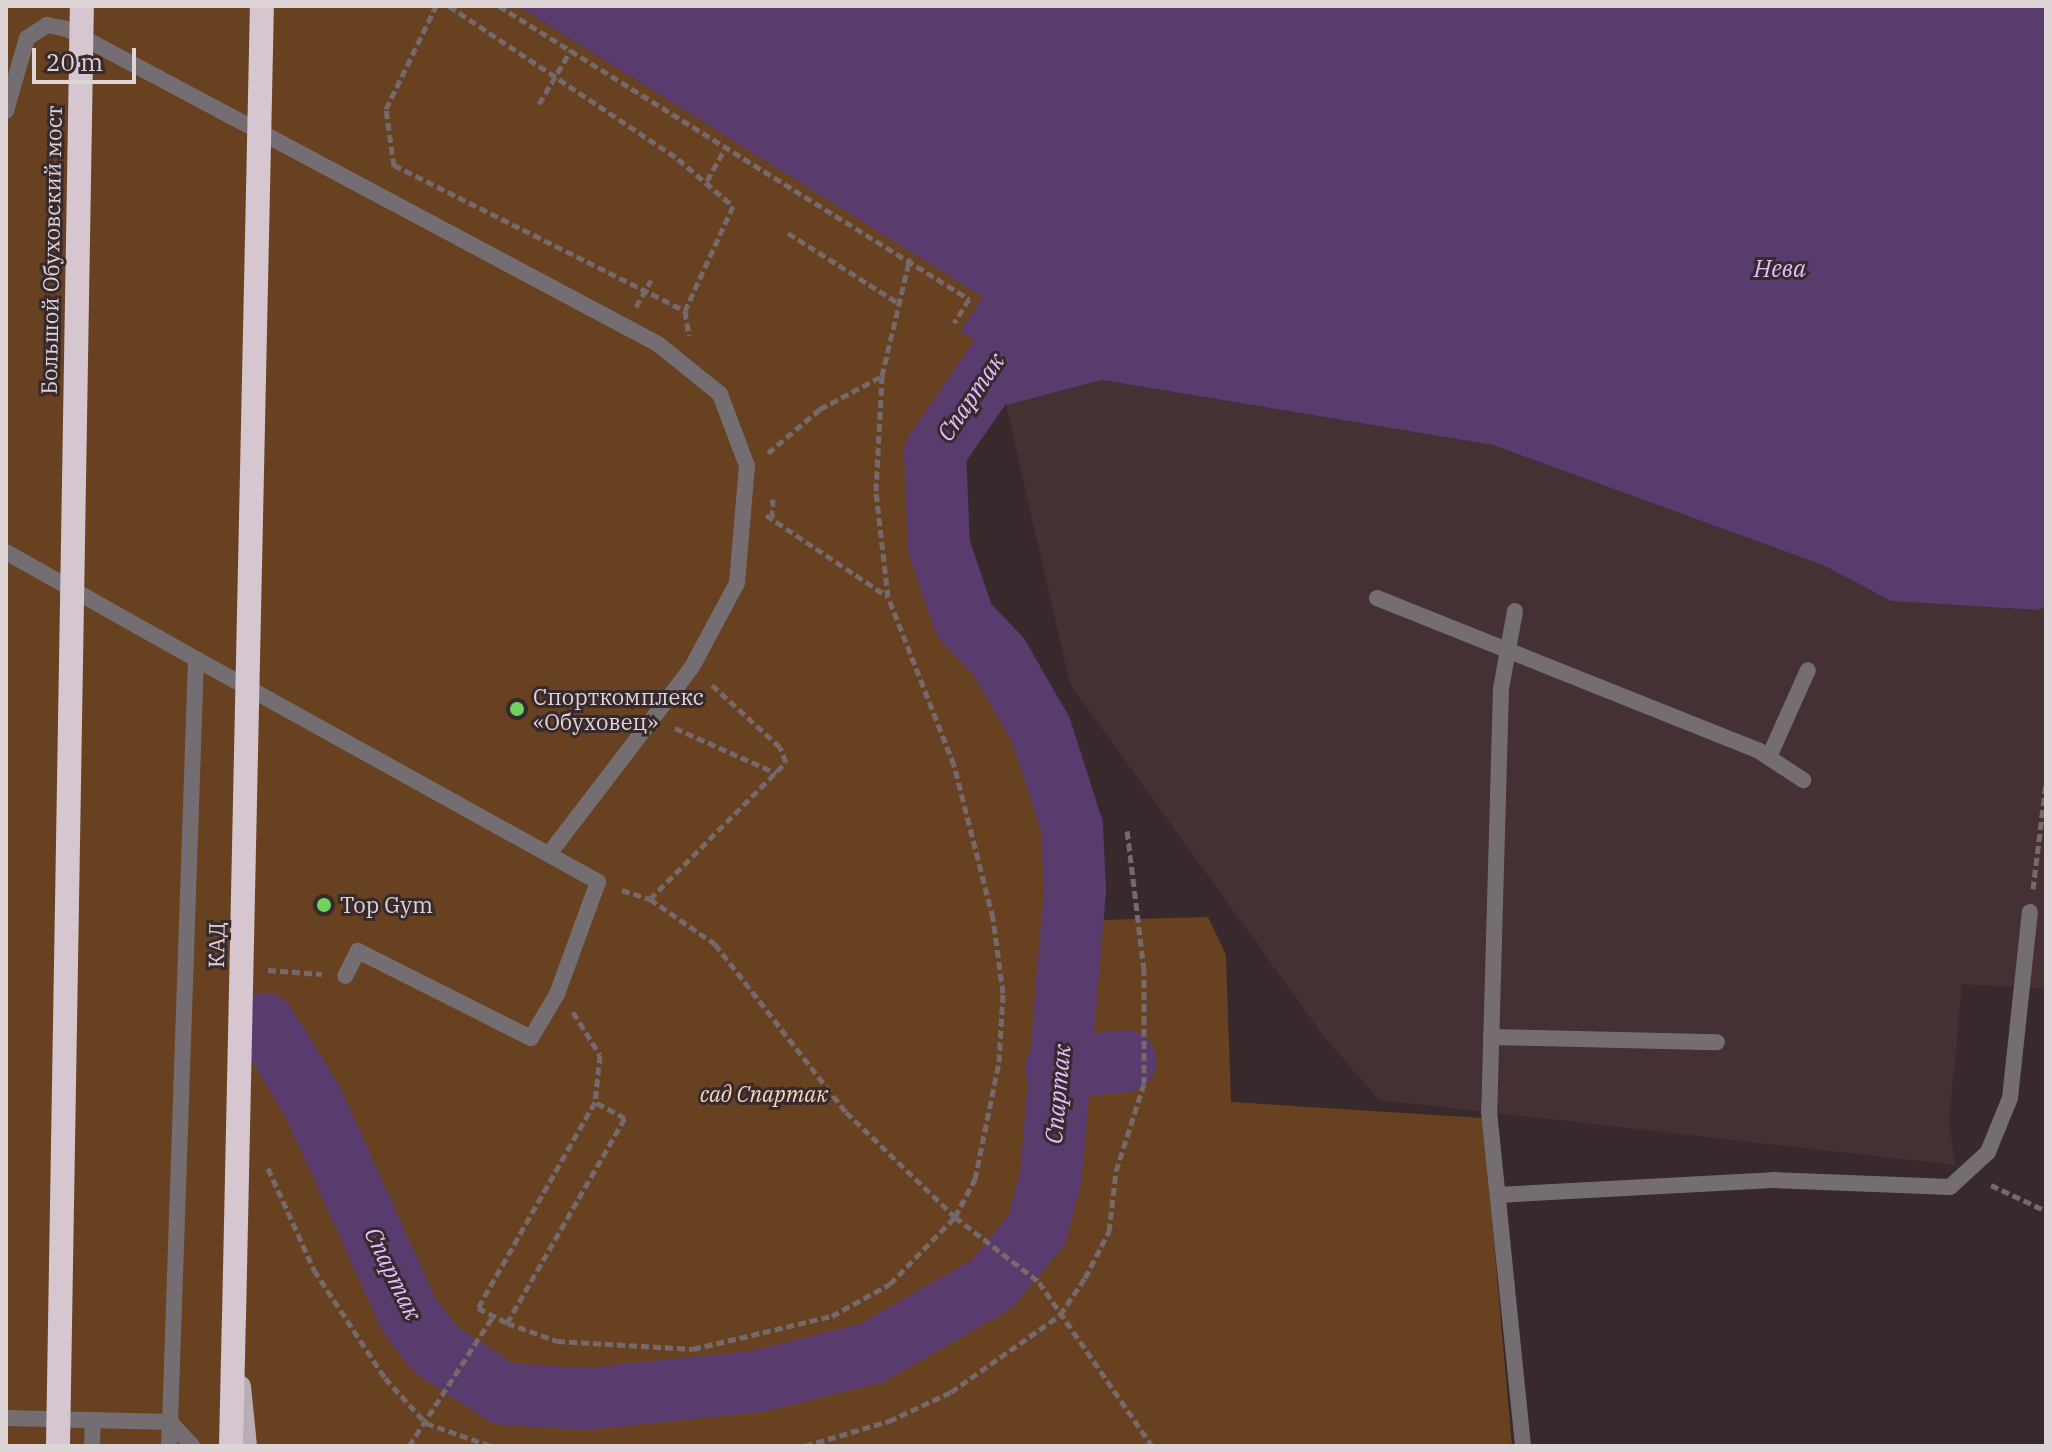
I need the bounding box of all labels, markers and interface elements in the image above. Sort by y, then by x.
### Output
scale bar [36,32,140,82]
text: 20 m [46,46,103,78]
street label: Большой Обуховский мост [35,105,67,395]
water label: Нева [1754,255,1806,283]
water label: Спартак [931,347,1011,447]
place label: Спорткомплекс «Обуховец» [533,683,704,734]
marker: Спорткомплекс «Обуховец» [508,700,526,718]
place label: Top Gym [340,892,433,918]
marker: Top Gym [315,896,333,914]
street label: КАД [202,922,230,968]
water label: Спартак [1039,1043,1077,1145]
park label: сад Спартак [700,1081,828,1107]
water label: Спартак [358,1223,428,1325]

